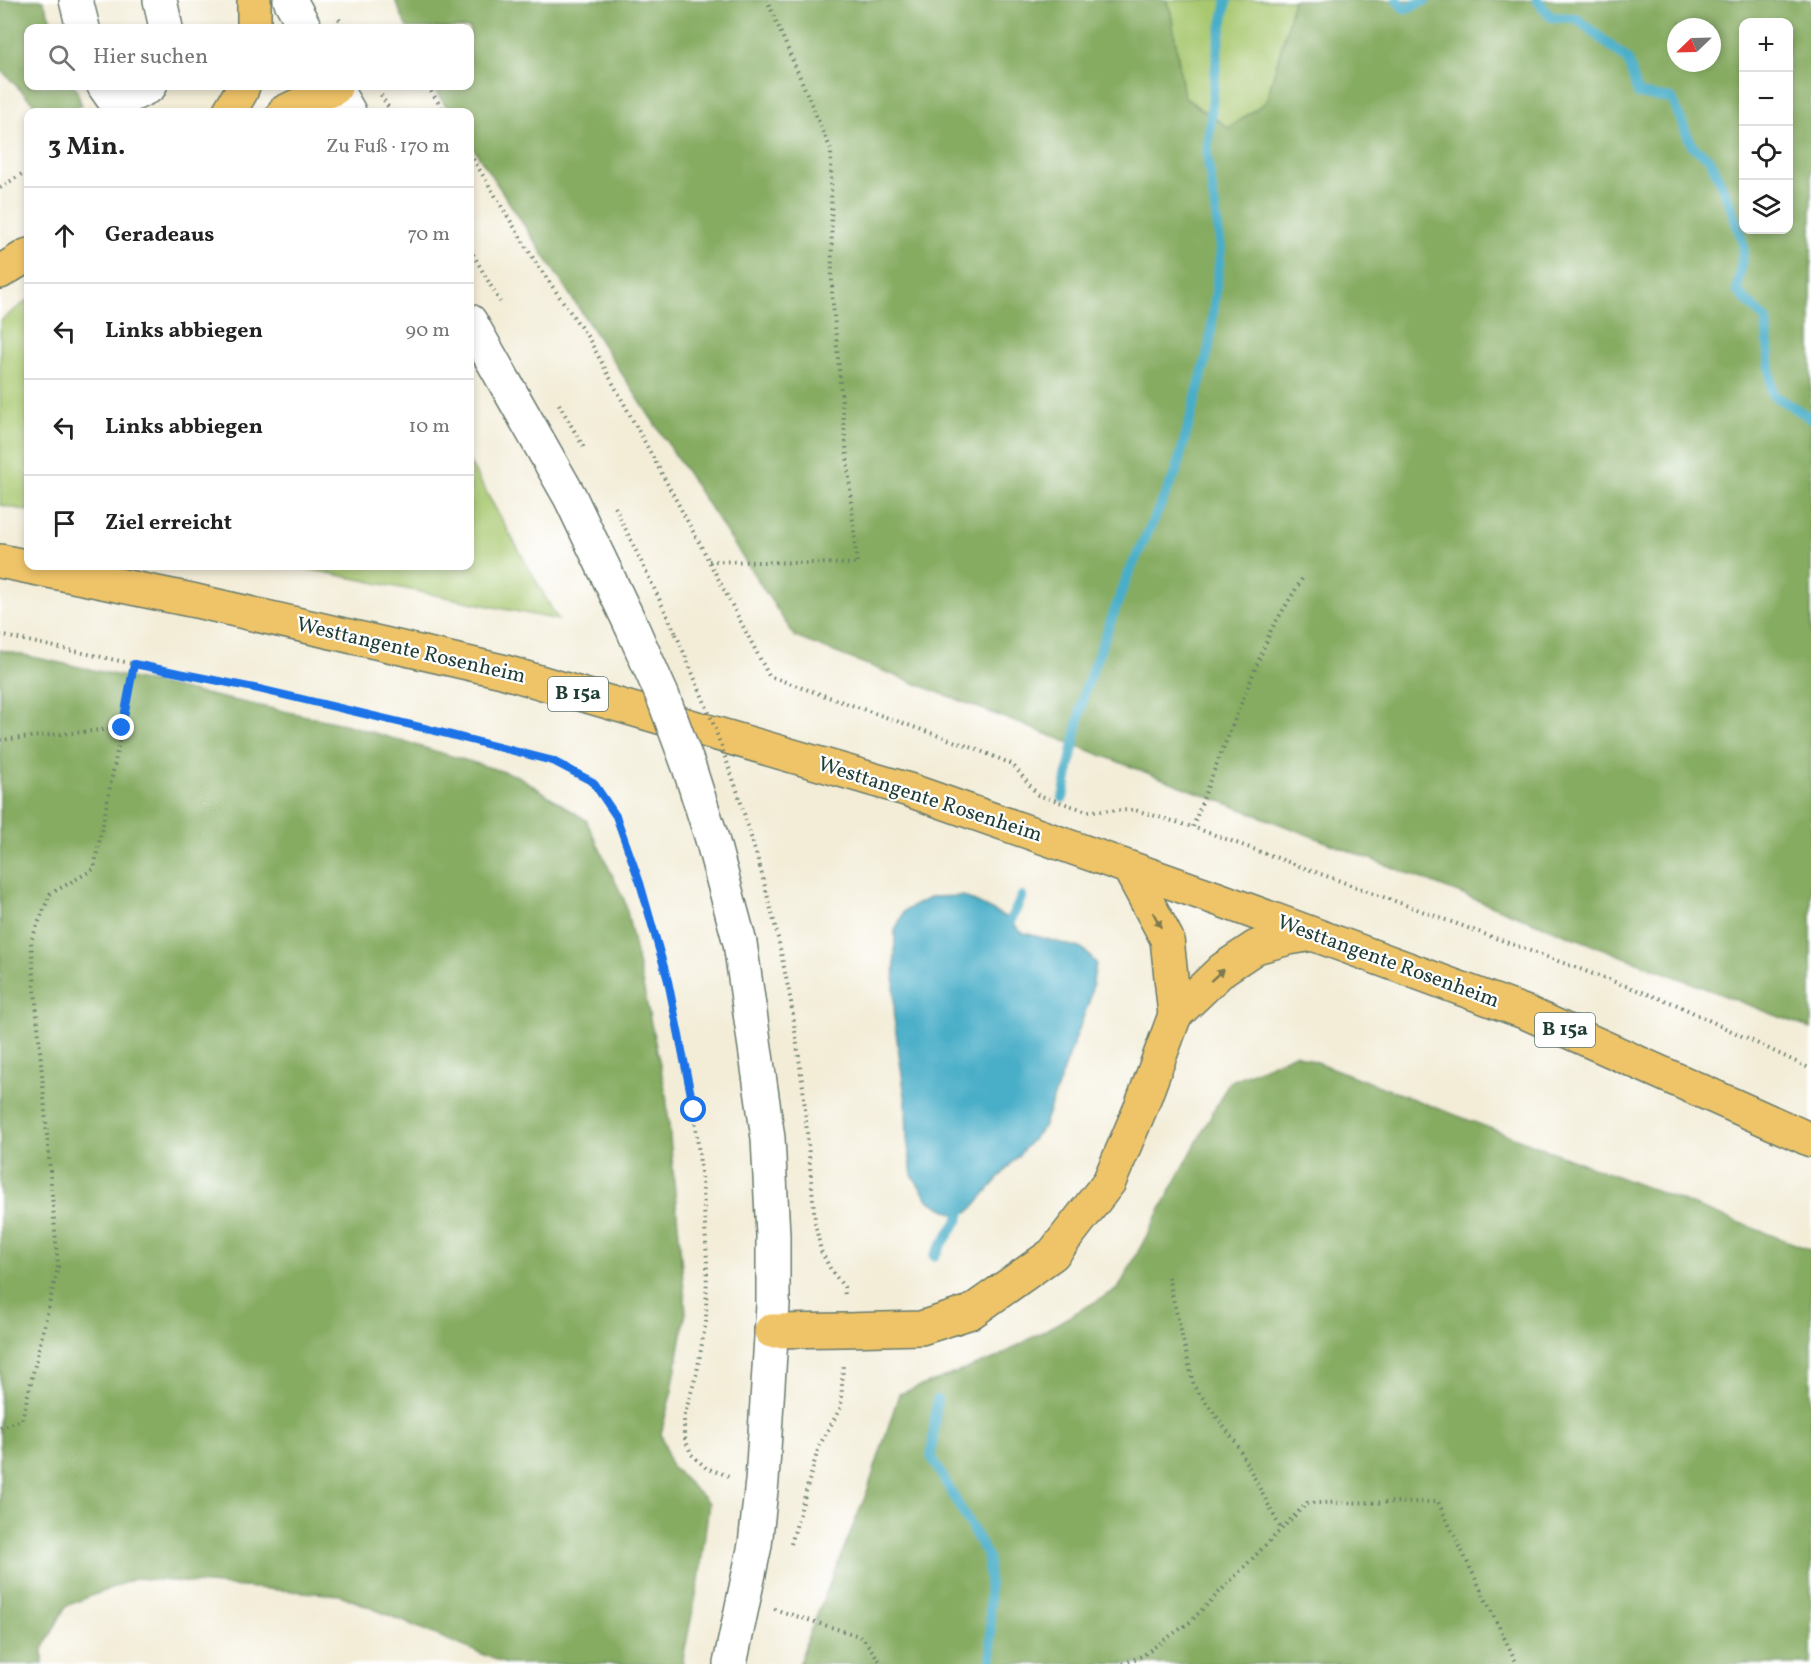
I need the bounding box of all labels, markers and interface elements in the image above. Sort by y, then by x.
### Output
north arrow [1667,18,1721,72]
map controls [1739,18,1793,234]
button: + [1739,18,1793,72]
search box [24,24,474,90]
icon: search [45,41,78,74]
text: Hier suchen [93,42,208,73]
button: − [1739,72,1793,126]
button: locate [1739,126,1793,180]
text: 3 Min. [48,129,125,165]
text: Zu Fuß · 170 m [326,133,450,161]
button: layers [1739,180,1793,234]
icon: ahead [48,219,81,252]
text: Geradeaus [105,220,215,251]
text: 70 m [407,221,450,249]
icon: left [48,315,81,348]
text: Links abbiegen [105,316,263,347]
text: 90 m [406,317,450,345]
icon: left [48,411,81,444]
text: Links abbiegen [105,412,263,443]
text: 10 m [409,413,450,441]
icon: arrive [48,507,81,540]
text: Ziel erreicht [105,508,232,539]
street label: Westtangente Rosenheim [294,611,528,691]
road number: B 15a [548,677,608,711]
route end [108,714,134,740]
street label: Westtangente Rosenheim [814,750,1046,850]
street label: Westtangente Rosenheim [1273,908,1503,1016]
one-way arrow [1152,911,1162,928]
one-way arrow [1210,968,1225,982]
road number: B 15a [1535,1013,1595,1047]
route start [680,1096,706,1122]

